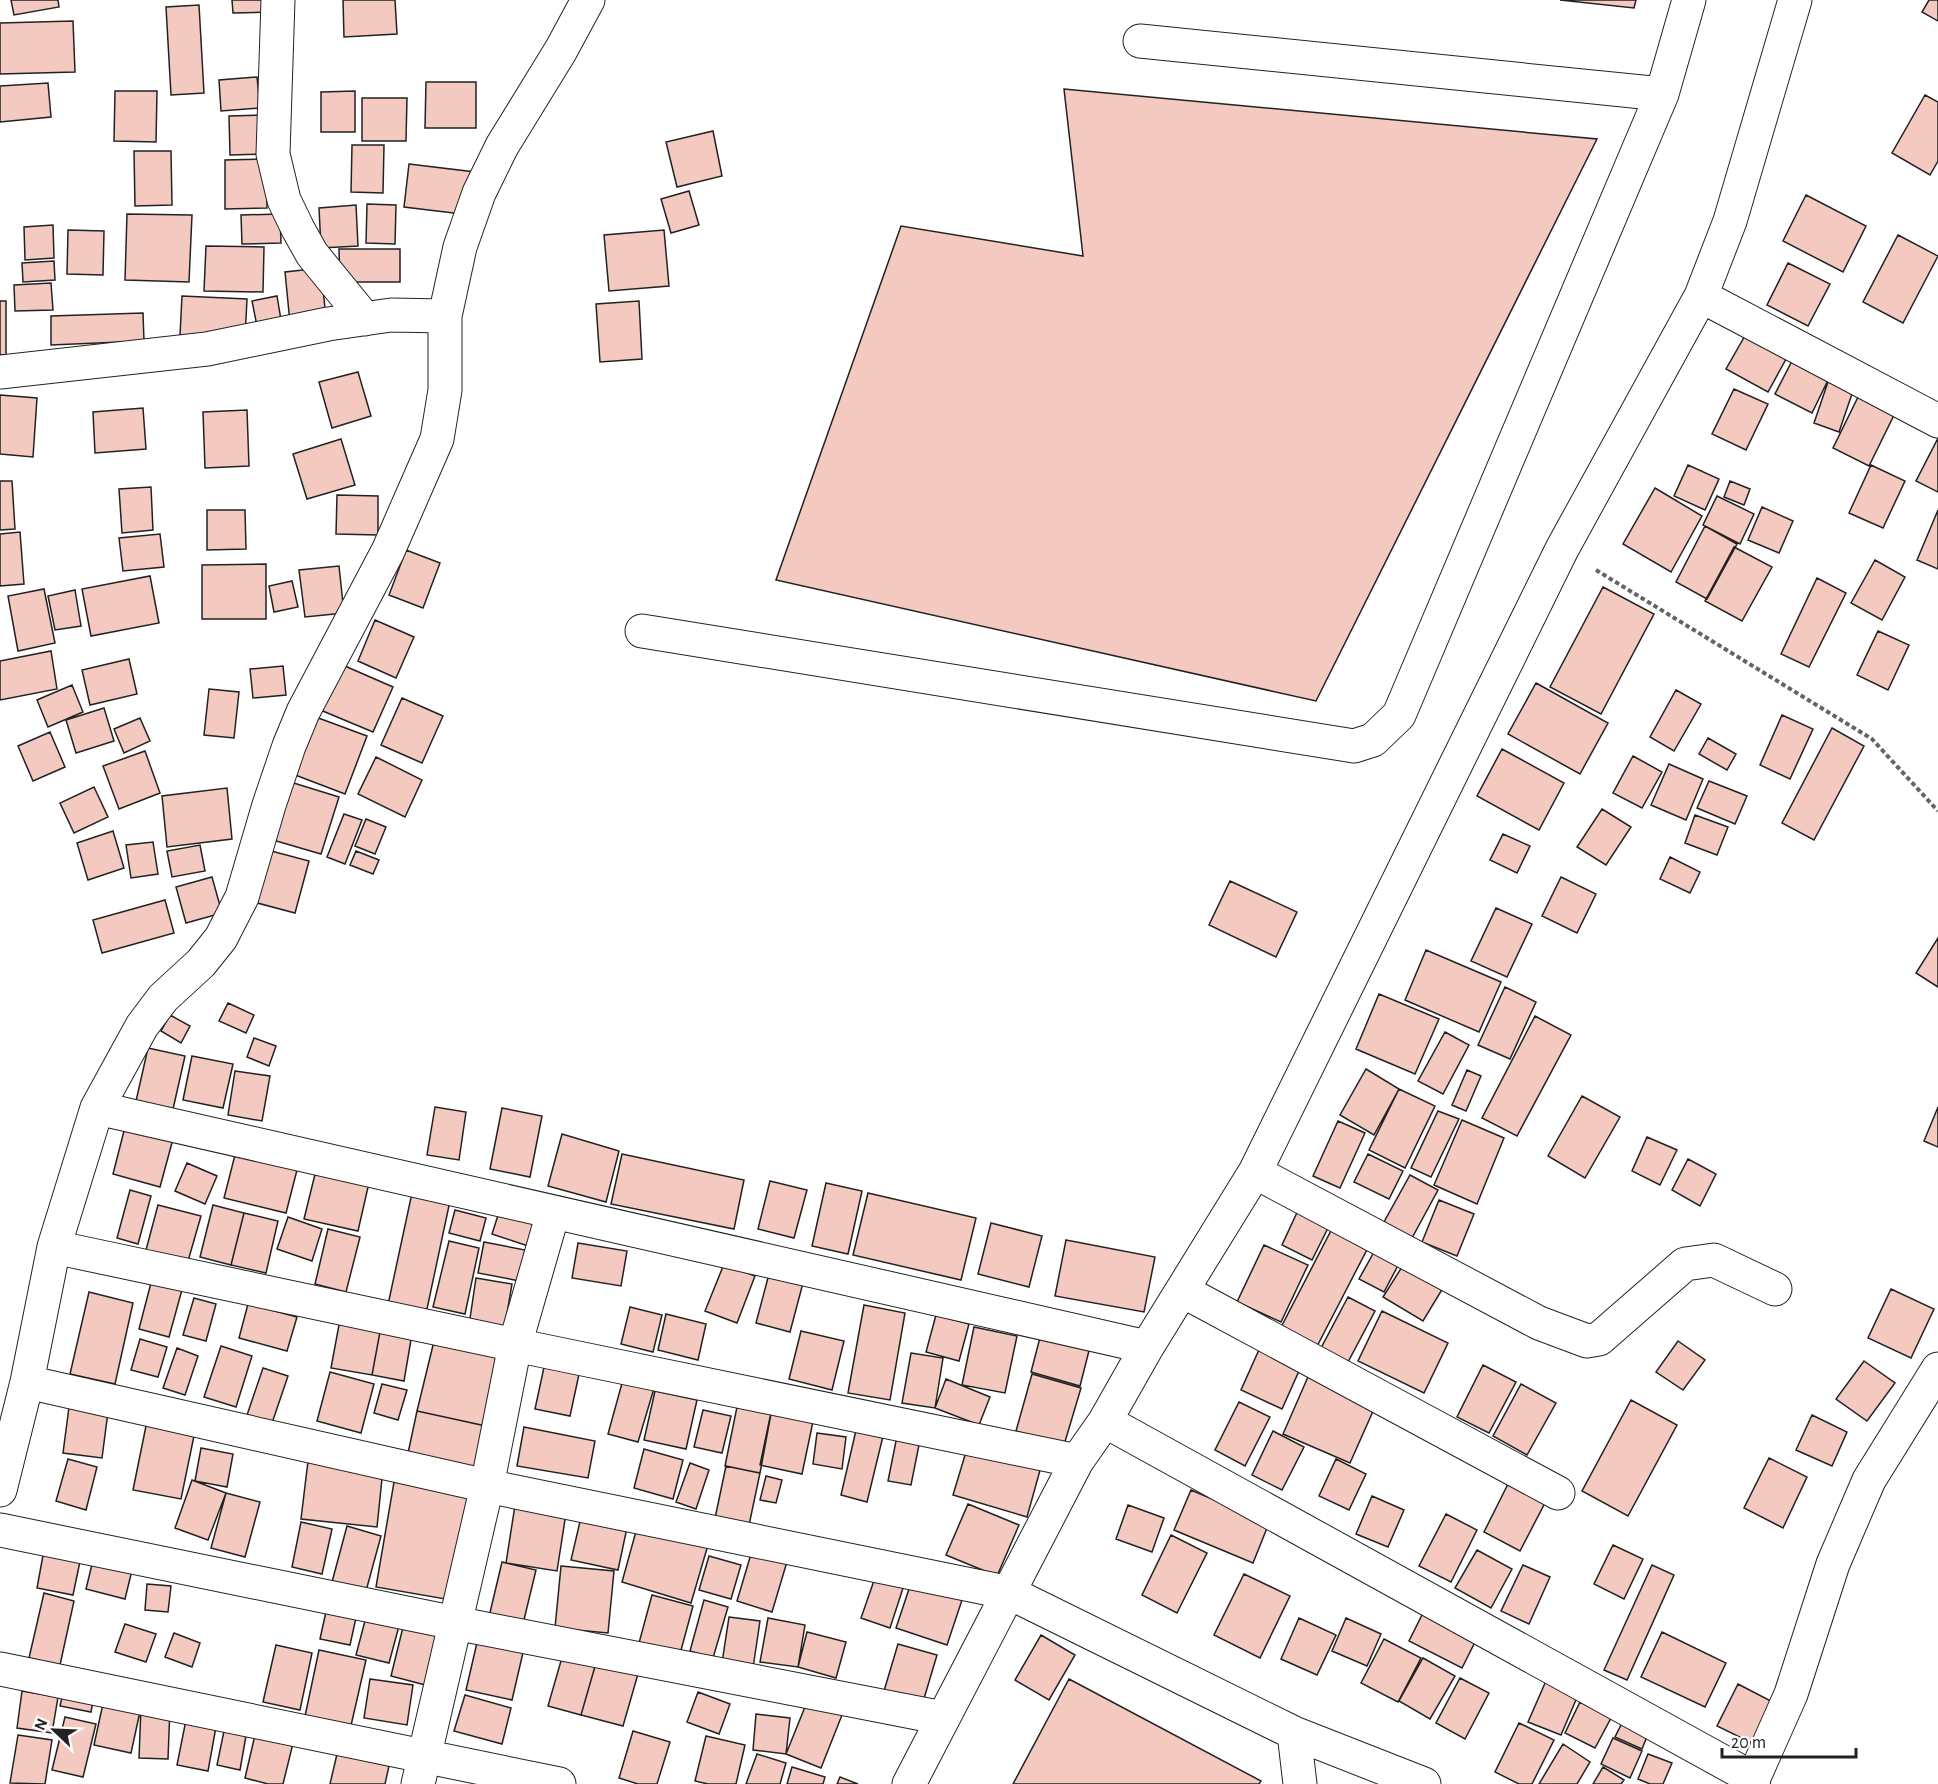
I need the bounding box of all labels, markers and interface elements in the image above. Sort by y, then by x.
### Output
north arrow [24,1700,84,1760]
text: N [32,1716,51,1733]
scale bar [1722,1721,1856,1759]
text: 20 m [1731,1734,1766,1752]

